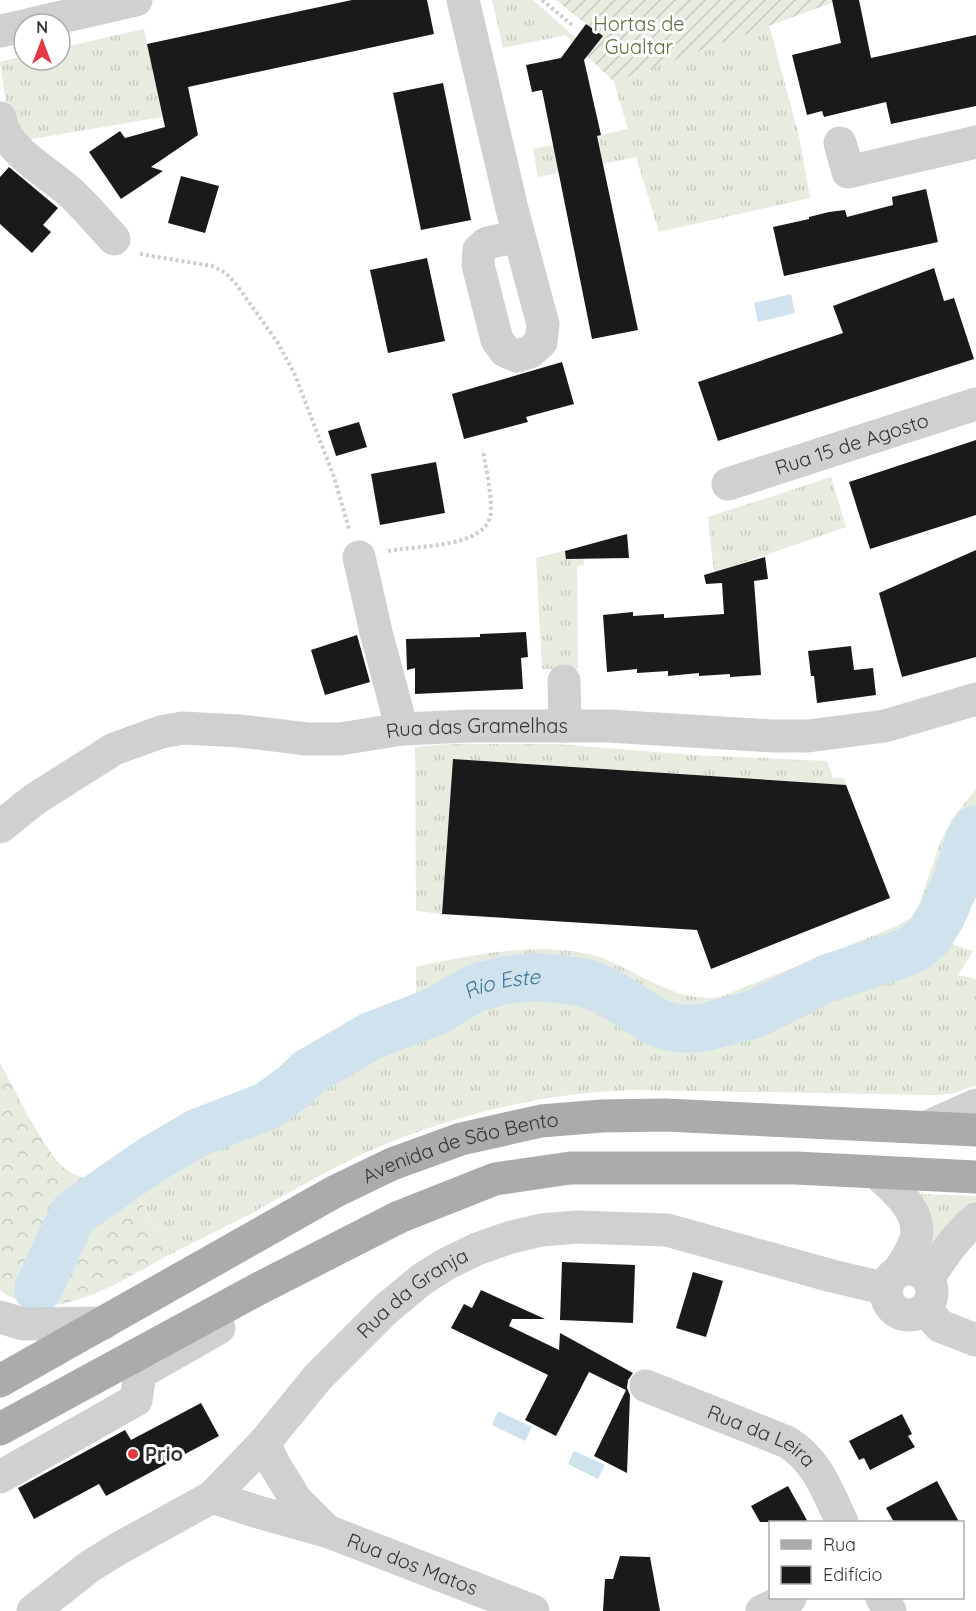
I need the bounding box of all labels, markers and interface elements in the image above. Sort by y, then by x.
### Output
park label: Hortas de Gualtar [593,11,685,59]
north arrow [12,12,72,72]
text: N [36,17,48,37]
street label: Rua 15 de Agosto [772,407,932,480]
street label: Rua das Gramelhas [384,713,568,743]
water label: Rio Este [458,963,542,1004]
street label: Avenida de São Bento [358,1107,559,1188]
street label: Rua da Granja [351,1242,472,1343]
street label: Rua da Leira [704,1399,821,1472]
place label: Prio [145,1441,183,1466]
marker: Prio [126,1447,140,1461]
legend [769,1521,964,1599]
street label: Rua dos Matos [344,1527,482,1600]
text: Rua [823,1533,856,1556]
text: Edifício [823,1563,882,1586]

